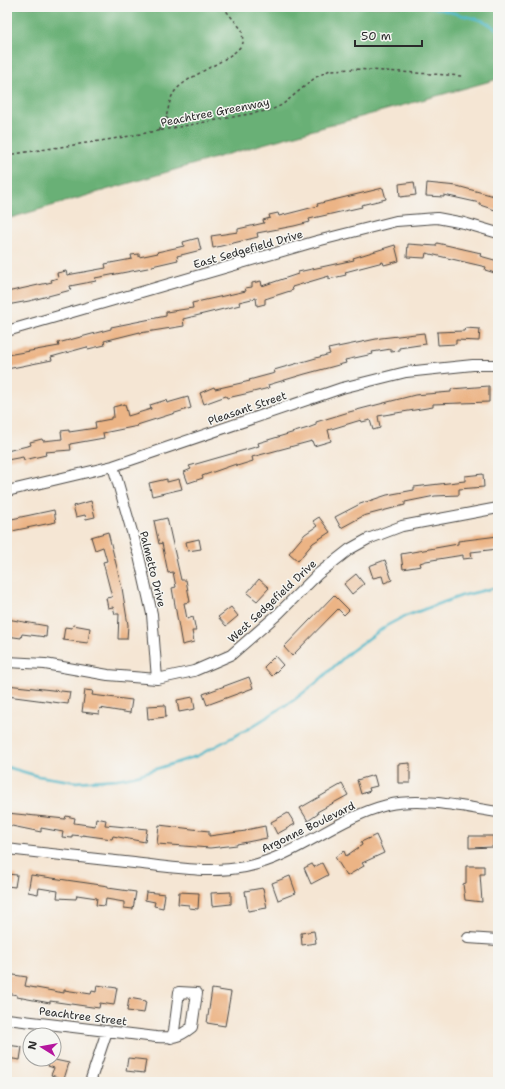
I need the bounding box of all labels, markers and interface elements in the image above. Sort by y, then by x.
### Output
scale bar [355,22,422,48]
text: 50 m [361,28,391,44]
street label: Peachtree Greenway [159,95,271,130]
street label: East Sedgefield Drive [192,227,305,272]
street label: Pleasant Street [206,388,289,429]
street label: Palmetto Drive [136,530,169,609]
street label: West Sedgefield Drive [225,556,320,646]
street label: Argonne Boulevard [259,798,357,857]
street label: Peachtree Street [38,1004,128,1029]
north arrow [22,1027,62,1067]
text: N [24,1039,41,1051]

